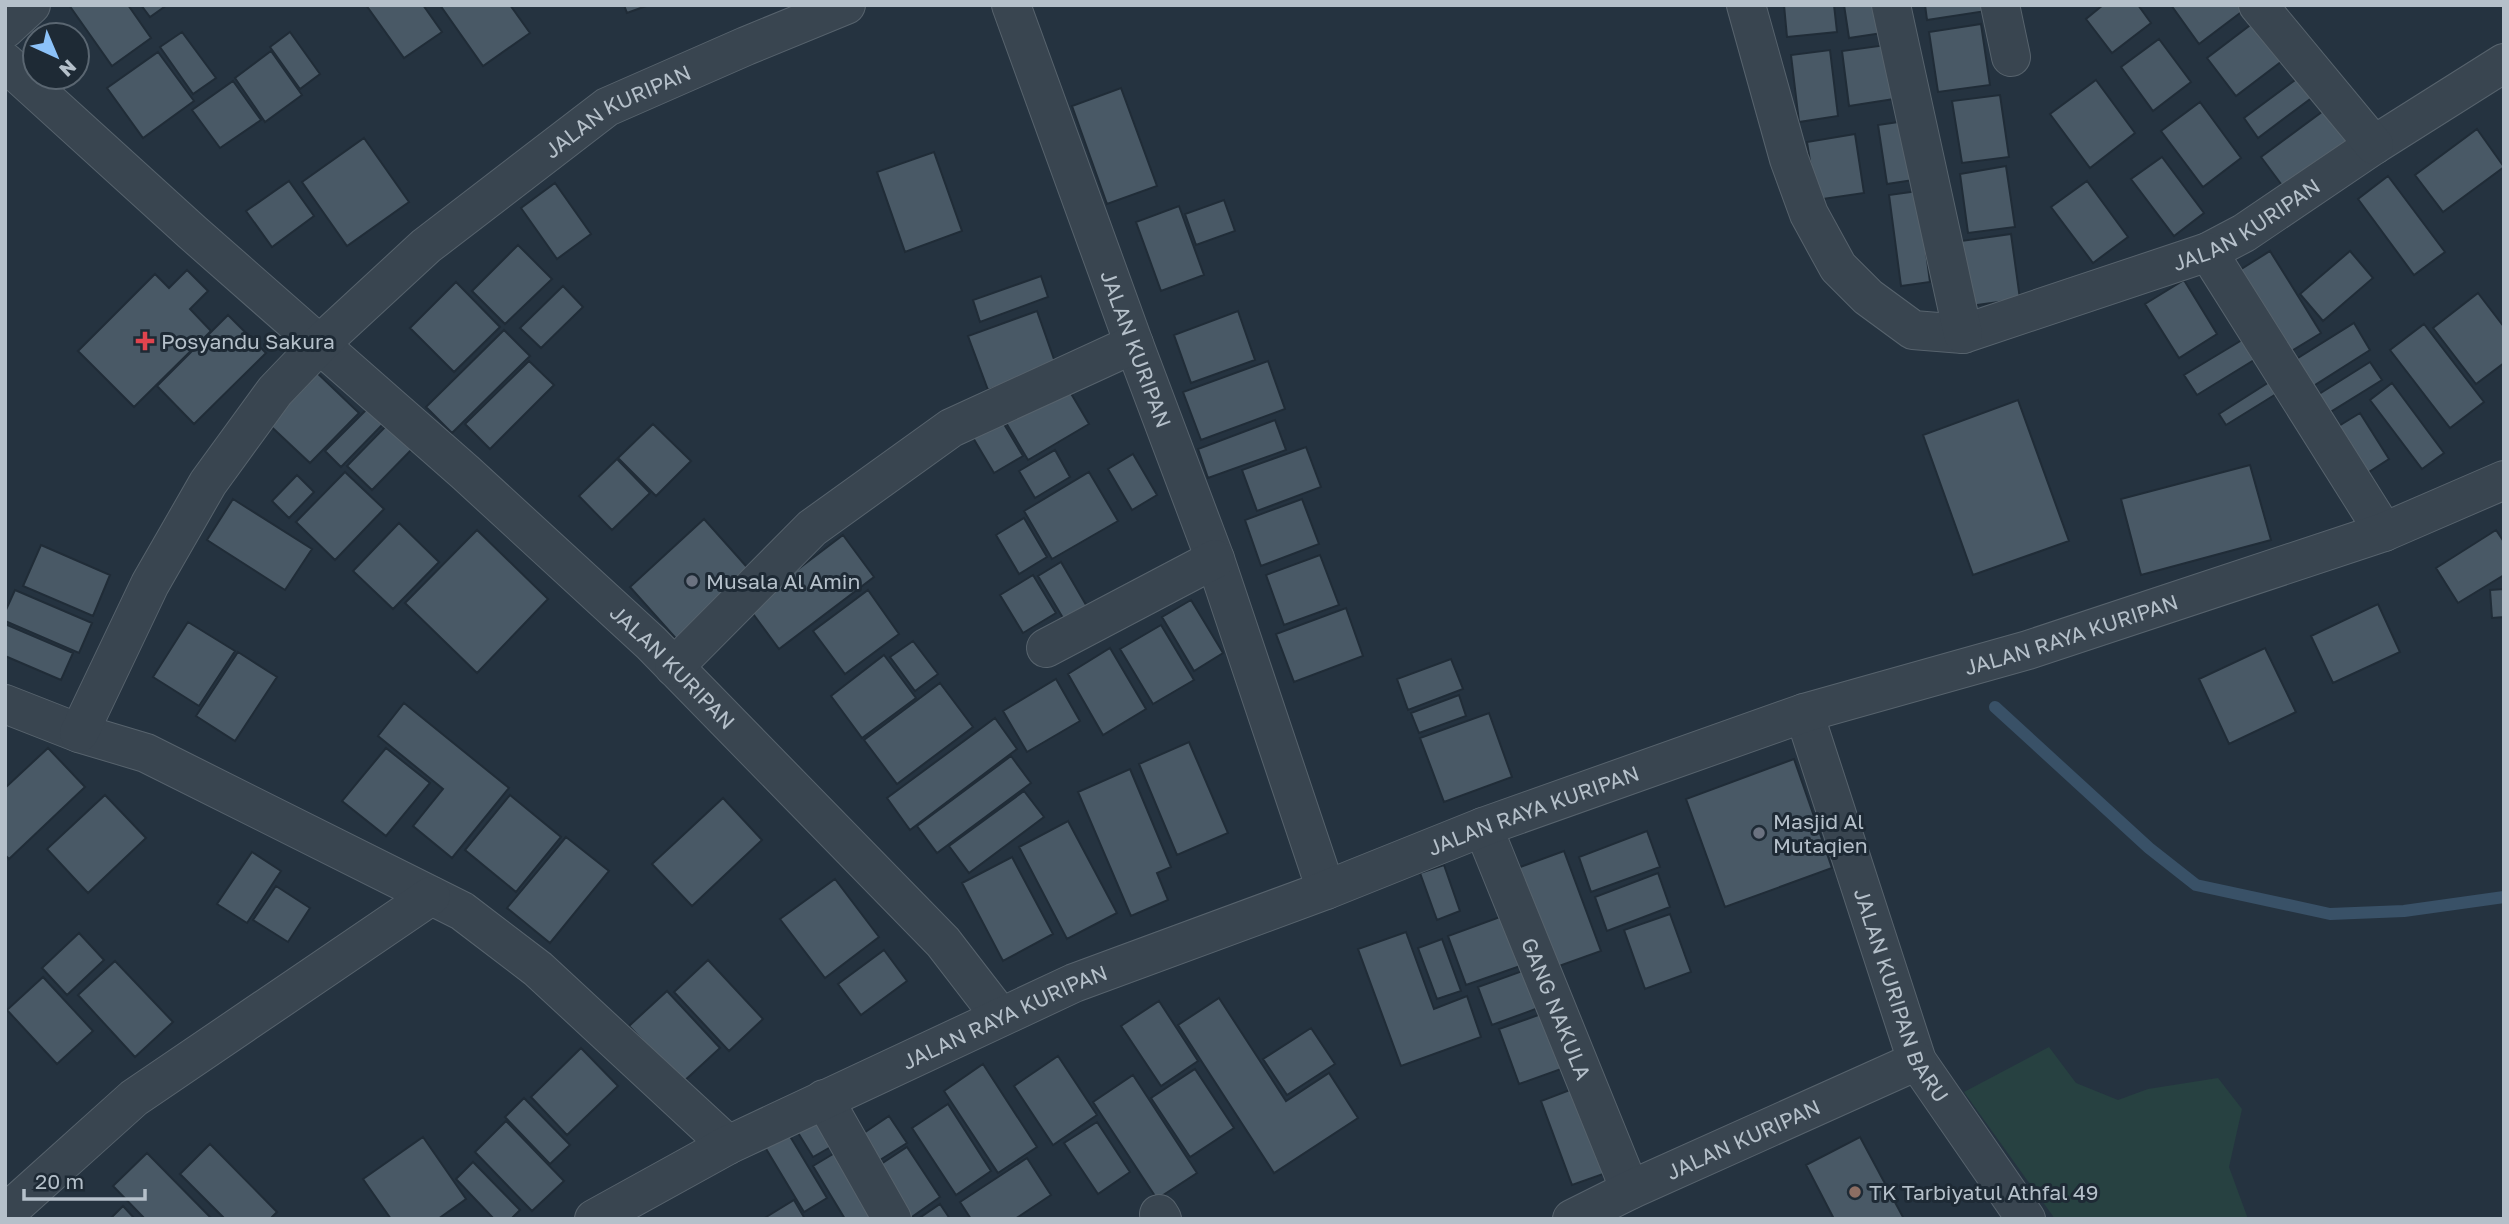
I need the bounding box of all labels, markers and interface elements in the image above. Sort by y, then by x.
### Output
north arrow [21,21,91,91]
text: N [55,55,81,82]
street label: JALAN KURIPAN [539,59,695,164]
street label: JALAN KURIPAN [2169,173,2325,276]
street label: JALAN KURIPAN [1095,267,1177,431]
place label: Posyandu Sakura [161,328,335,354]
marker: Posyandu Sakura [135,331,155,351]
place label: Musala Al Amin [706,568,860,594]
marker: Musala Al Amin [684,573,700,589]
street label: JALAN RAYA KURIPAN [1961,588,2181,680]
street label: JALAN KURIPAN [605,599,741,734]
street label: JALAN RAYA KURIPAN [1424,760,1642,861]
place label: Masjid Al Mutaqien [1773,808,1868,858]
marker: Masjid Al Mutaqien [1751,825,1767,841]
street label: JALAN KURIPAN BARU [1849,885,1955,1107]
street label: GANG NAKULA [1516,934,1597,1084]
street label: JALAN RAYA KURIPAN [898,959,1111,1075]
street label: JALAN KURIPAN [1662,1093,1824,1185]
scale bar [24,1158,145,1202]
text: 20 m [35,1168,84,1194]
place label: TK Tarbiyatul Athfal 49 [1869,1179,2099,1205]
marker: TK Tarbiyatul Athfal 49 [1847,1184,1863,1200]

